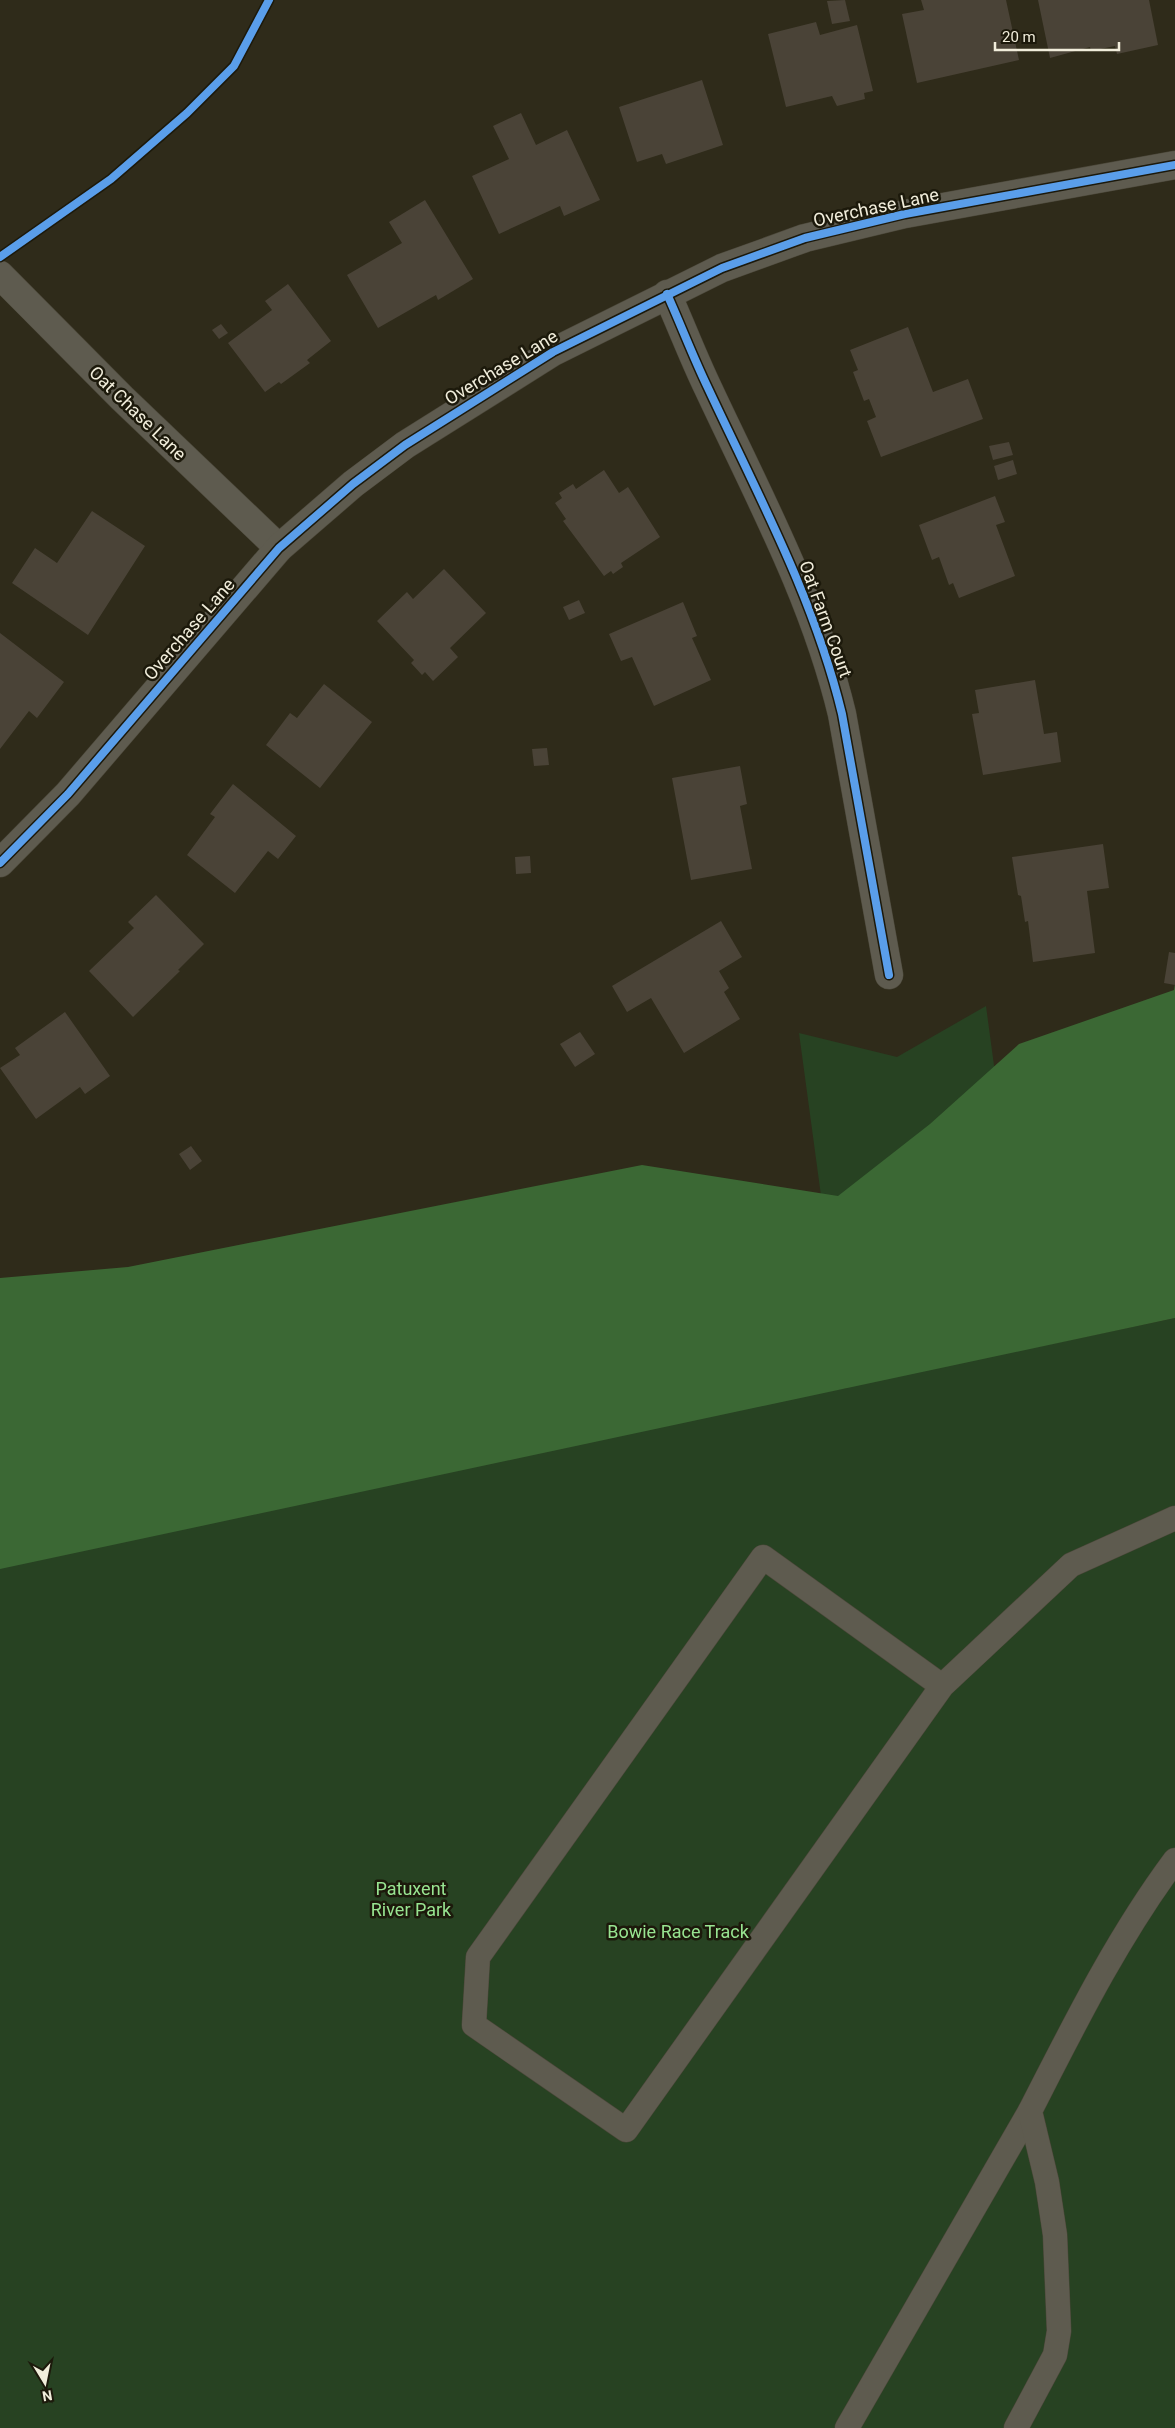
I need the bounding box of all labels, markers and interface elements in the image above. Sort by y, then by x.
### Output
scale bar [995,20,1119,52]
text: 20 m [1002,28,1036,46]
street label: Overchase Lane [811,183,941,231]
street label: Overchase Lane [441,325,561,409]
street label: Oat Chase Lane [85,362,191,464]
street label: Oat Farm Court [795,558,857,680]
street label: Overchase Lane [139,574,239,684]
park label: Patuxent River Park [371,1878,452,1920]
park label: Bowie Race Track [607,1921,750,1942]
north arrow [20,2358,70,2408]
text: N [41,2387,54,2405]

